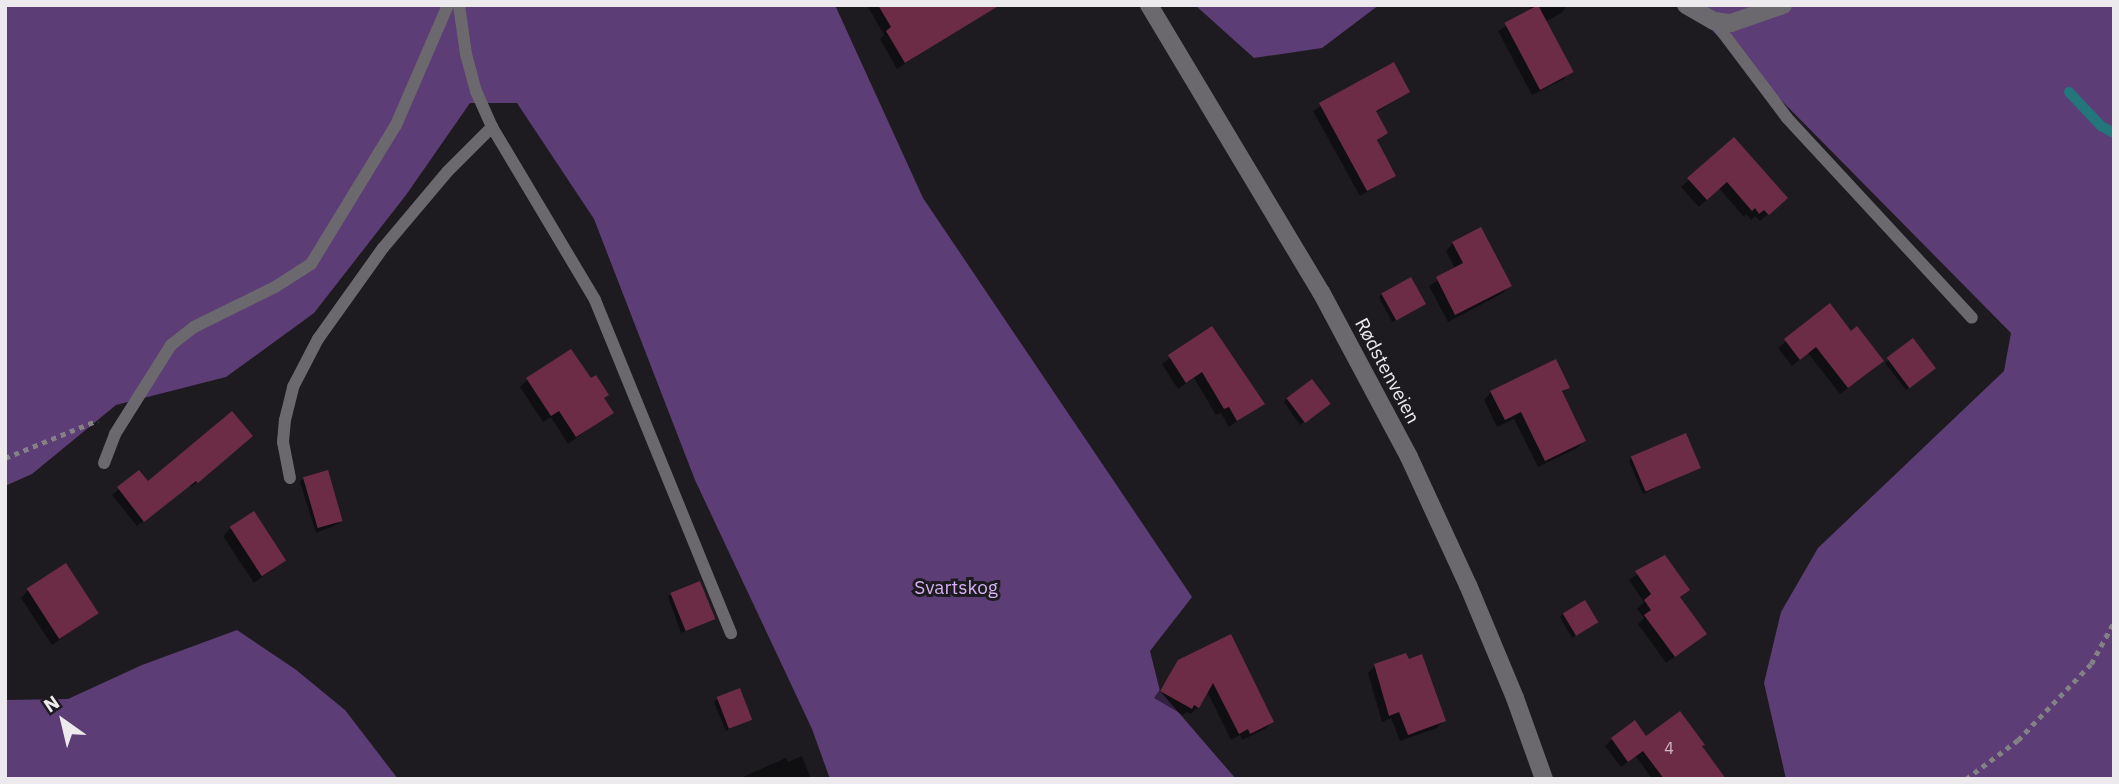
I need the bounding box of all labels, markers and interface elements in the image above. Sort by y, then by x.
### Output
street label: Rødstenveien [1350,314,1424,428]
park label: Svartskog [914,577,998,599]
north arrow [28,686,98,756]
text: N [39,690,64,717]
house number: 4 [1664,738,1674,758]

